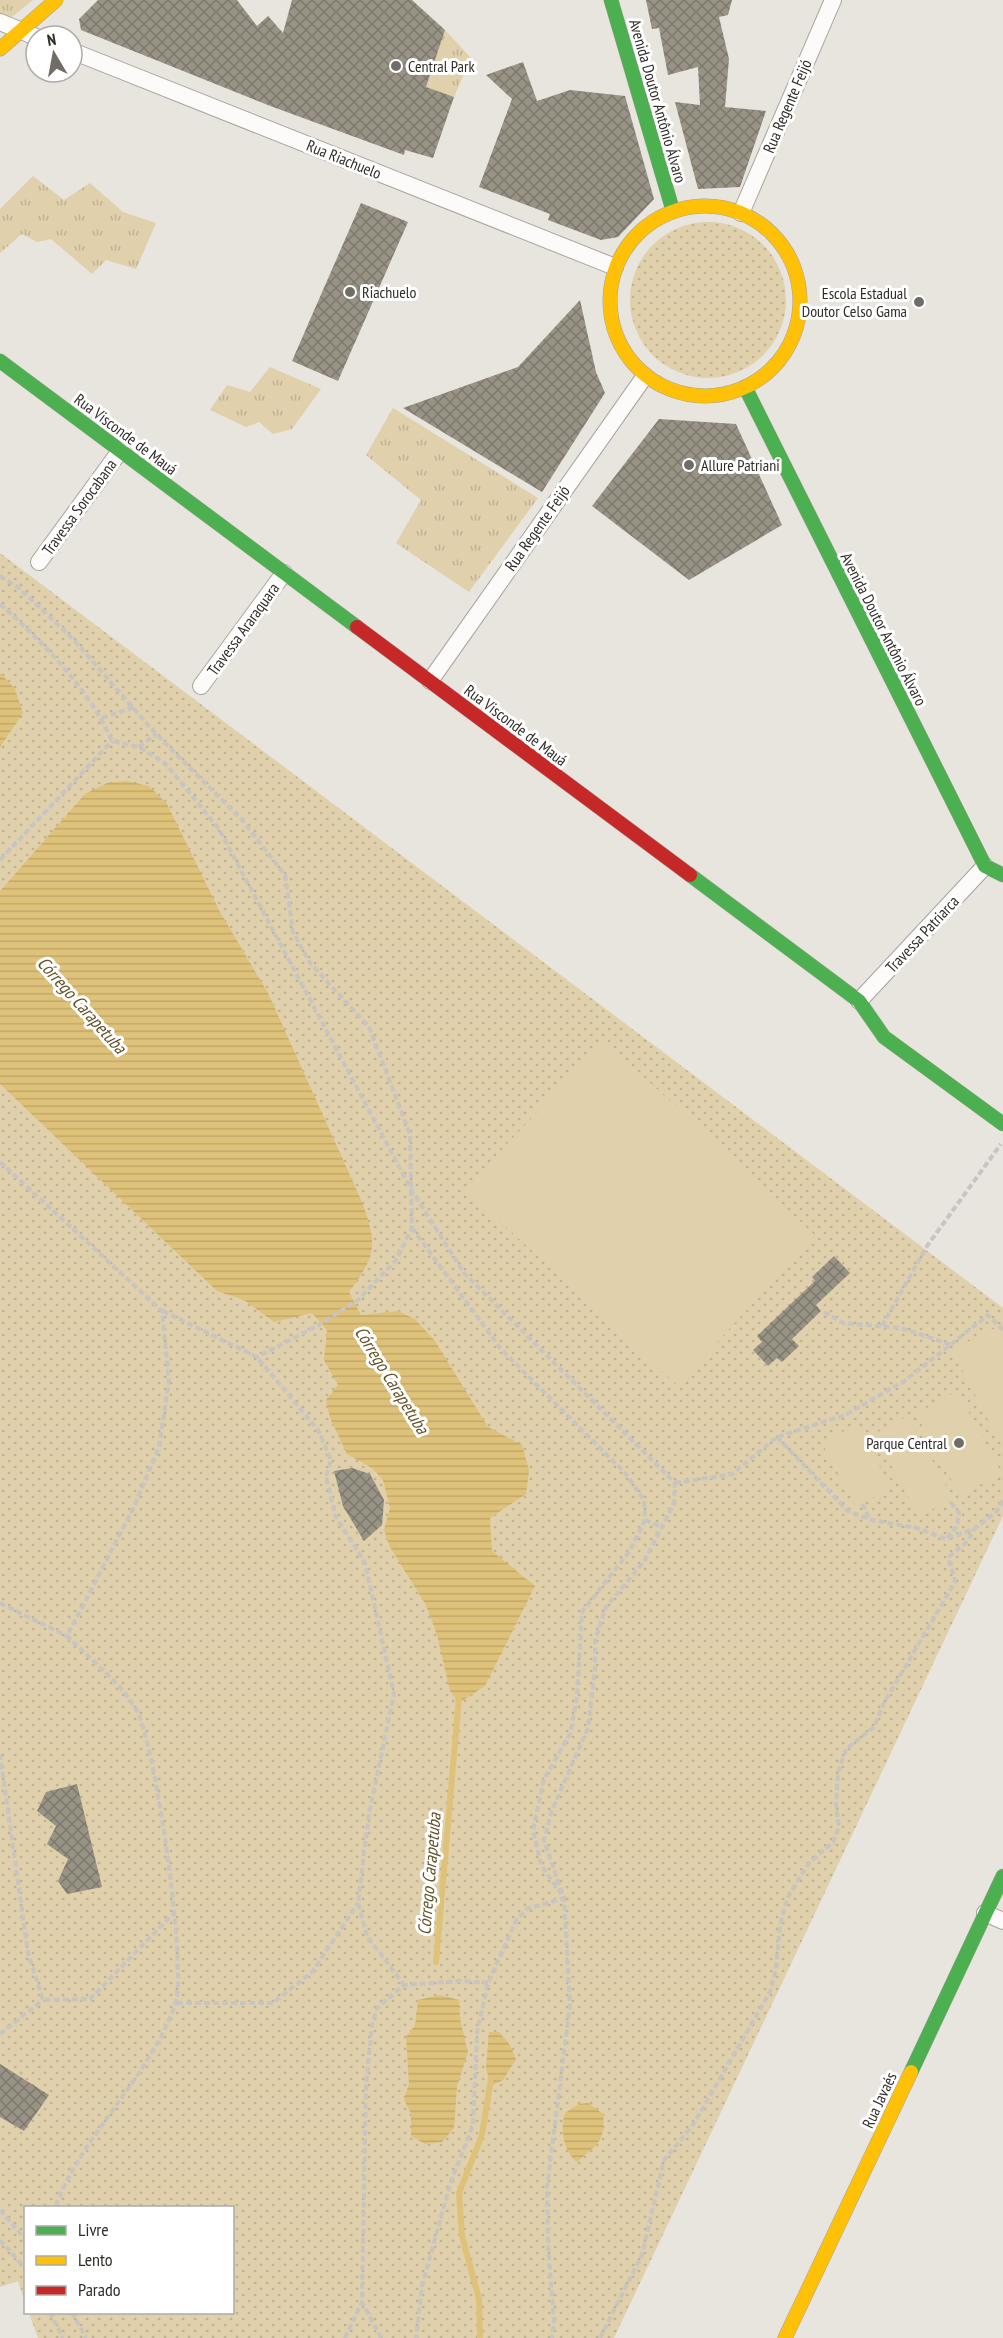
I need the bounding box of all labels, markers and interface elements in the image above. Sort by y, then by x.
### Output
street label: Avenida Doutor Antônio Álvaro [625,17,691,185]
north arrow [24,24,84,84]
text: N [45,29,57,50]
place label: Central Park [408,56,475,76]
street label: Rua Regente Feijó [758,56,816,156]
marker: Central Park [389,59,403,73]
street label: Rua Riachuelo [304,135,384,183]
place label: Riachuelo [362,282,417,302]
place label: Escola Estadual Doutor Celso Gama [802,283,907,321]
marker: Riachuelo [343,285,357,299]
marker: Escola Estadual Doutor Celso Gama [912,295,926,309]
street label: Rua Visconde de Mauá [71,389,181,479]
street label: Travessa Sorocabana [37,455,121,559]
place label: Allure Patriani [701,455,780,475]
marker: Allure Patriani [682,458,696,472]
street label: Rua Regente Feijó [500,481,574,575]
street label: Avenida Doutor Antônio Álvaro [837,549,931,709]
street label: Travessa Araraquara [203,579,283,679]
street label: Rua Visconde de Mauá [461,680,571,770]
street label: Travessa Patriarca [881,891,963,977]
water label: Córrego Carapetuba [32,952,132,1059]
water label: Córrego Carapetuba [350,1322,435,1439]
place label: Parque Central [866,1433,947,1453]
marker: Parque Central [952,1436,966,1450]
water label: Córrego Carapetuba [412,1811,446,1936]
street label: Rua Javaés [857,2069,901,2131]
legend [24,2206,234,2314]
text: Livre [78,2218,109,2241]
text: Lento [78,2248,113,2271]
text: Parado [78,2278,121,2301]

